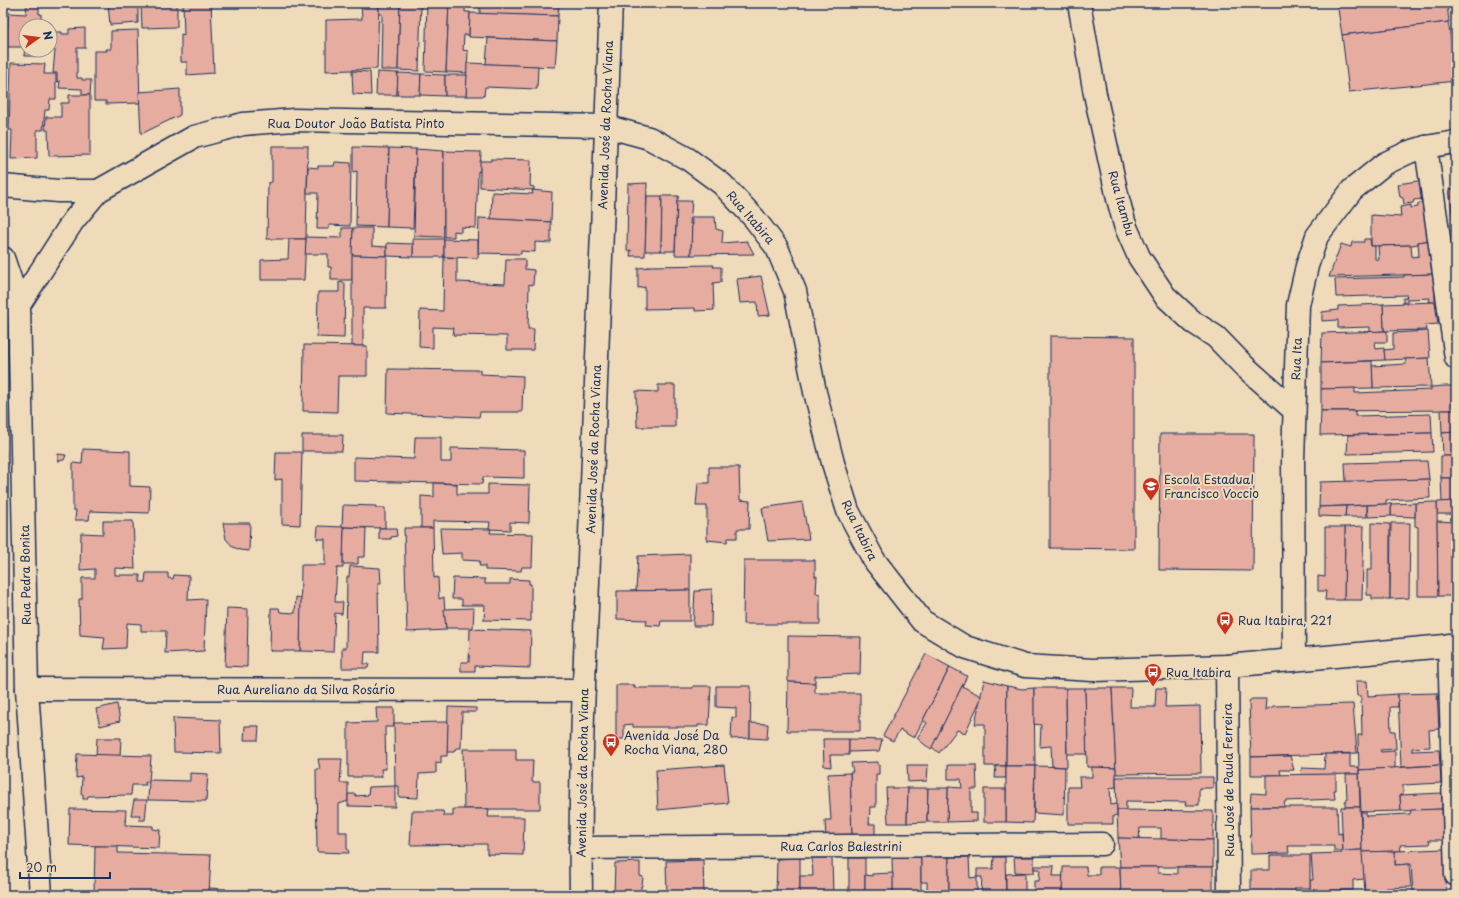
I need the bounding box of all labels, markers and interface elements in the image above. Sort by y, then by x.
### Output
north arrow [18,18,58,58]
text: N [39,29,58,42]
street label: Avenida José da Rocha Viana [593,40,617,210]
street label: Rua Doutor João Batista Pinto [268,114,445,132]
street label: Rua Itambu [1104,168,1140,238]
street label: Rua Itabira [723,186,780,248]
street label: Rua Ita [1286,337,1306,381]
street label: Avenida José da Rocha Viana [581,364,605,534]
place label: Escola Estadual Francisco Voccio [1164,470,1259,502]
school or university icon: Escola Estadual Francisco Voccio [1141,476,1161,501]
street label: Rua Itabira [838,497,883,564]
street label: Rua Pedra Bonita [15,524,35,625]
bus stop icon: Rua Itabira, 221 [1215,610,1235,635]
place label: Rua Itabira, 221 [1238,611,1332,629]
bus stop icon: Rua Itabira [1143,662,1163,687]
place label: Rua Itabira [1166,663,1232,681]
street label: Rua Aureliano da Silva Rosário [217,680,395,698]
street label: Avenida José da Rocha Viana [572,688,592,858]
street label: Rua José de Paula Ferreira [1218,703,1238,857]
place label: Avenida José Da Rocha Viana, 280 [624,726,728,758]
bus stop icon: Avenida José Da Rocha Viana, 280 [601,732,621,757]
street label: Rua Carlos Balestrini [780,837,902,855]
scale bar [20,854,110,880]
text: 20 m [26,858,57,876]

